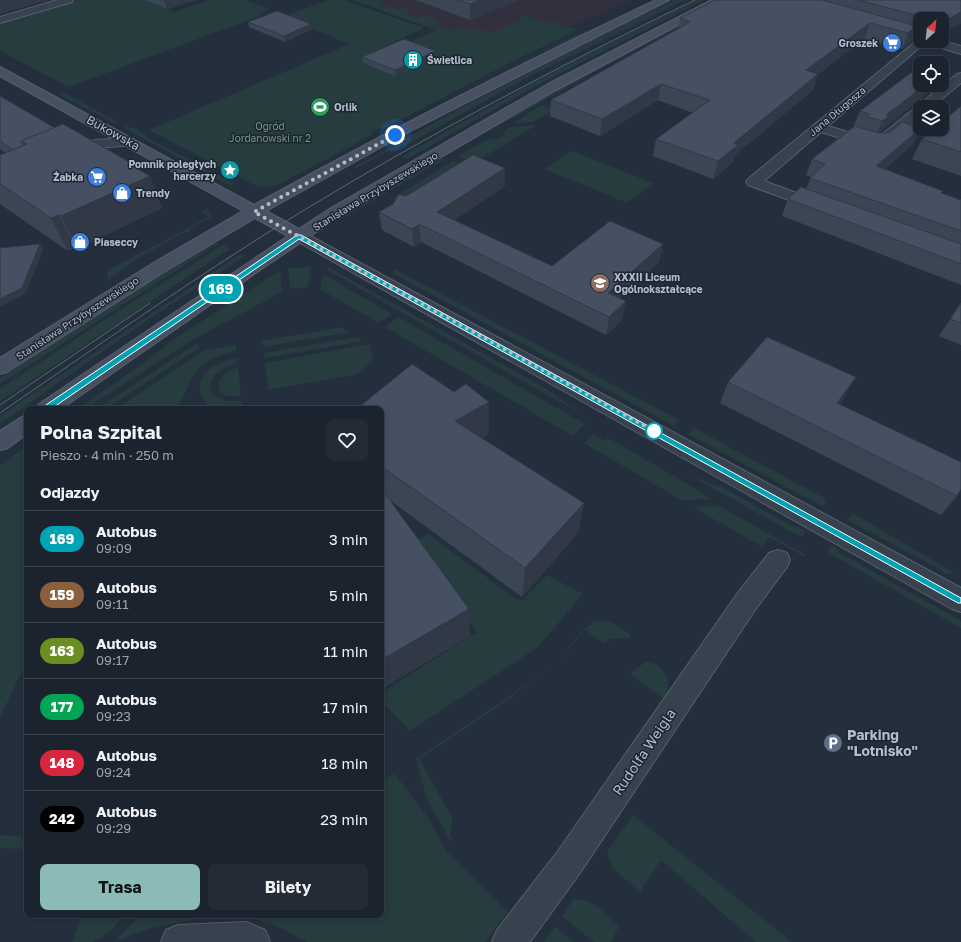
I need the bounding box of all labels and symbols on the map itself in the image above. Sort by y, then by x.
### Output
north arrow [913,12,949,48]
supermarket icon: Groszek [881,32,903,54]
place label: Groszek [839,37,878,49]
building icon: Świetlica [402,49,424,71]
place label: Świetlica [427,54,472,66]
street label: Jana Długosza [806,84,868,138]
sports icon: Orlik [309,96,331,118]
place label: Orlik [334,101,358,113]
street label: Bukowska [84,112,142,153]
park label: Ogród Jordanowski nr 2 [229,120,311,144]
your location [385,125,405,145]
street label: Stanisława Przybyszewskiego [310,149,440,233]
place label: Pomnik poległych harcerzy [129,158,216,182]
place icon: Pomnik poległych harcerzy [219,159,241,181]
supermarket icon: Żabka [86,166,108,188]
place label: Żabka [53,171,83,183]
shop icon: Trendy [111,182,133,204]
place label: Trendy [136,187,170,199]
shop icon: Piaseccy [69,231,91,253]
place label: Piaseccy [94,236,138,248]
place label: XXXII Liceum Ogólnokształcące [614,271,703,295]
school or university icon: XXXII Liceum Ogólnokształcące [589,272,611,294]
street label: Stanisława Przybyszewskiego [13,274,141,362]
line badge: 169 [198,276,244,302]
unlabelled marker [645,422,663,440]
street label: Rudolfa Weigla [608,705,679,798]
place label: Parking "Lotnisko" [847,726,918,759]
parking icon: Parking "Lotnisko" [822,732,844,754]

